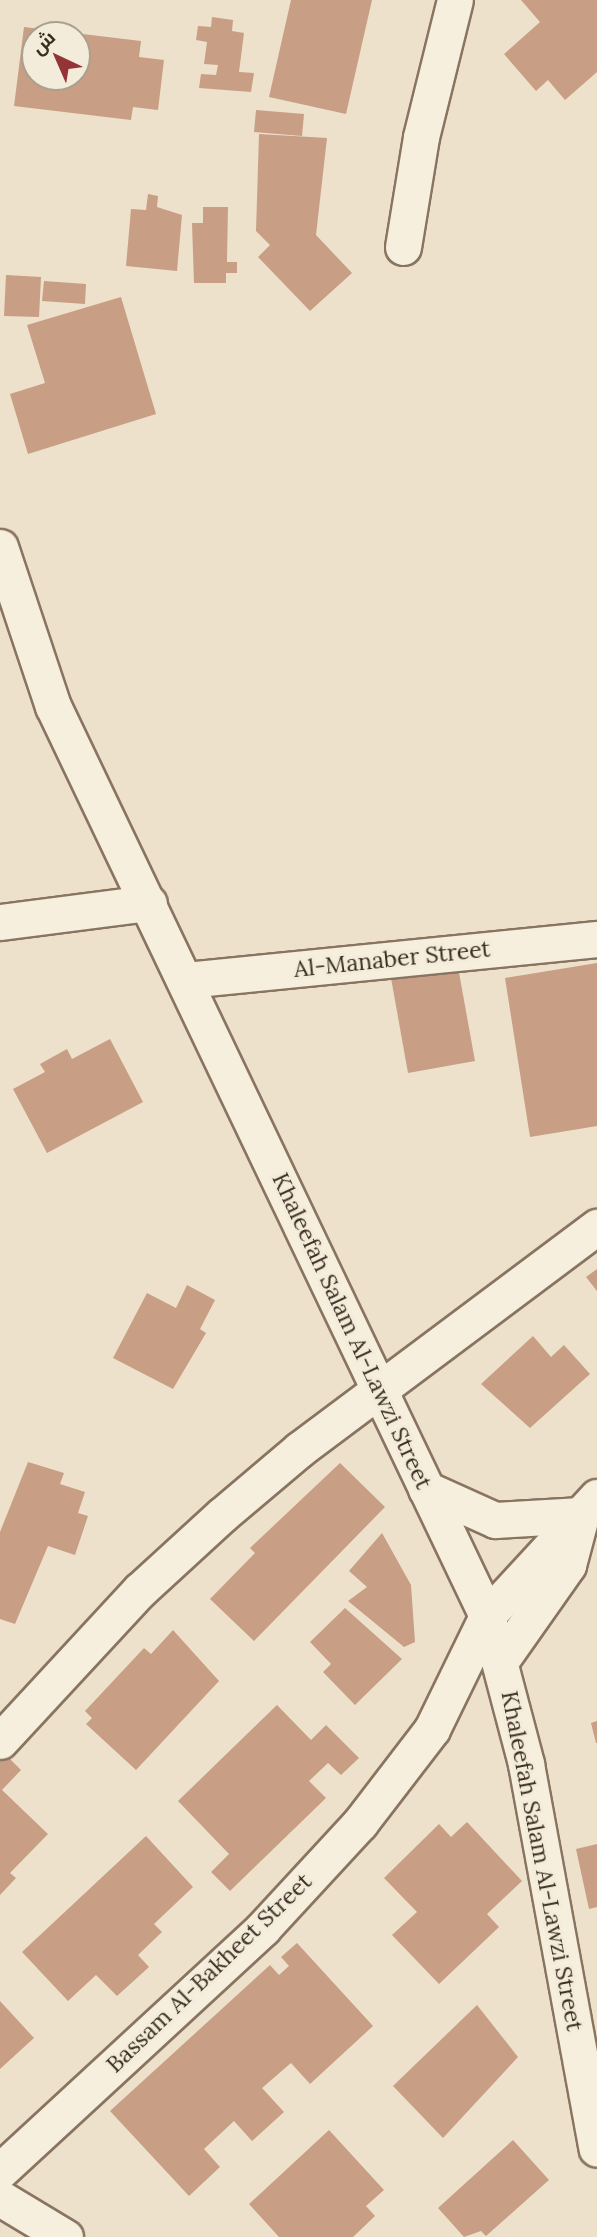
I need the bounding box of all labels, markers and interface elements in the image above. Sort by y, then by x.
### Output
north arrow [21,21,91,91]
text: ش [26,25,60,59]
street label: Al-Manaber Street [292,935,492,983]
street label: Khaleefah Salam Al-Lawzi Street [266,1168,438,1494]
street label: Khaleefah Salam Al-Lawzi Street [495,1689,589,2033]
street label: Bassam Al-Bakheet Street [101,1868,317,2078]

